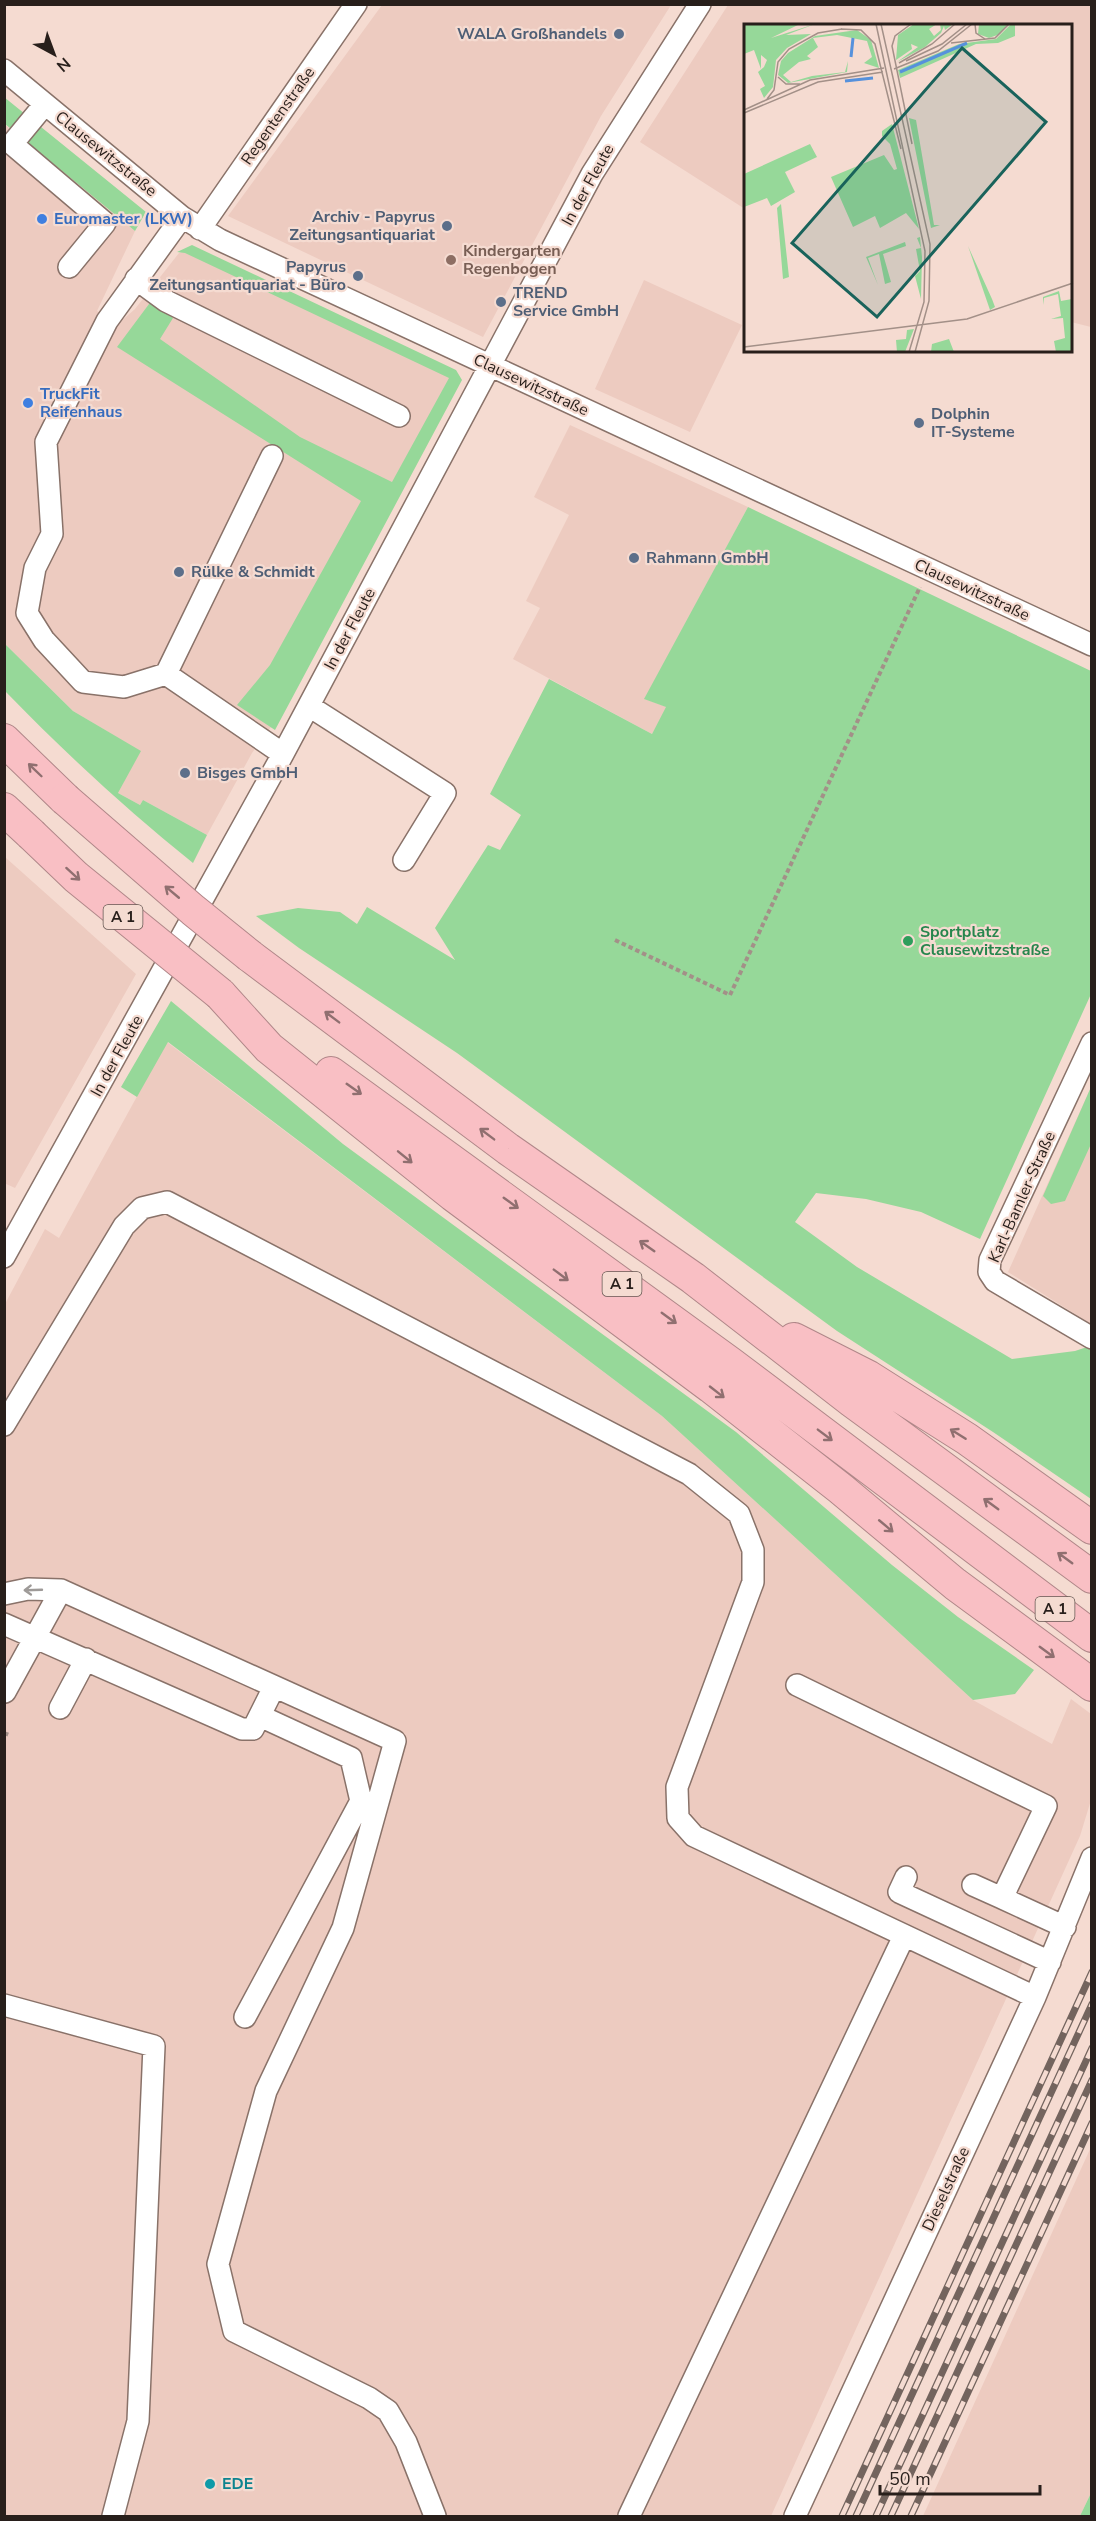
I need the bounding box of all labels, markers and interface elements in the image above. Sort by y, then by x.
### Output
place label: WALA Großhandels [457,23,607,45]
north arrow [24,24,84,84]
inset map [744,24,1072,352]
marker: WALA Großhandels [612,27,626,41]
text: N [51,52,75,77]
street label: Regentenstraße [236,63,320,169]
street label: Clausewitzstraße [51,106,161,202]
street label: In der Fleute [557,140,619,230]
place label: Archiv - Papyrus Zeitungsantiquariat [289,206,436,246]
place label: Euromaster (LKW) [54,208,193,230]
marker: Euromaster (LKW) [35,212,49,226]
marker: Archiv - Papyrus Zeitungsantiquariat [440,219,454,233]
place label: Kindergarten Regenbogen [463,240,561,280]
marker: Kindergarten Regenbogen [444,253,458,267]
place label: Papyrus Zeitungsantiquariat - Büro [149,256,346,296]
marker: Papyrus Zeitungsantiquariat - Büro [351,269,365,283]
place label: TREND Service GmbH [513,282,619,322]
marker: TREND Service GmbH [494,295,508,309]
street label: Clausewitzstraße [470,349,592,421]
place label: TruckFit Reifenhaus [40,383,123,423]
marker: TruckFit Reifenhaus [21,396,35,410]
place label: Dolphin IT-Systeme [931,403,1015,443]
marker: Dolphin IT-Systeme [912,416,926,430]
place label: Rahmann GmbH [646,547,769,569]
marker: Rahmann GmbH [627,551,641,565]
street label: Clausewitzstraße [911,554,1033,626]
place label: Rülke & Schmidt [191,561,315,583]
marker: Rülke & Schmidt [172,565,186,579]
street label: In der Fleute [319,584,381,674]
one-way arrow [27,762,42,777]
place label: Bisges GmbH [197,762,298,784]
marker: Bisges GmbH [178,766,192,780]
one-way arrow [66,867,81,881]
one-way arrow [164,886,180,899]
road number: A 1 [104,905,142,929]
place label: Sportplatz Clausewitzstraße [920,921,1050,961]
marker: Sportplatz Clausewitzstraße [901,934,915,948]
one-way arrow [324,1010,340,1023]
street label: In der Fleute [86,1011,148,1101]
one-way arrow [345,1083,361,1095]
one-way arrow [480,1127,496,1140]
street label: Karl-Bamler-Straße [983,1128,1061,1266]
one-way arrow [397,1151,413,1164]
one-way arrow [503,1197,519,1210]
one-way arrow [639,1240,656,1252]
one-way arrow [552,1269,568,1281]
road number: A 1 [602,1272,642,1296]
one-way arrow [660,1312,676,1325]
one-way arrow [709,1385,725,1398]
one-way arrow [951,1428,967,1440]
one-way arrow [816,1429,832,1442]
one-way arrow [984,1497,1000,1510]
one-way arrow [878,1519,893,1533]
one-way arrow [1057,1551,1073,1564]
one-way arrow [23,1584,43,1595]
road number: A 1 [1036,1597,1074,1621]
one-way arrow [1038,1645,1054,1658]
street label: Dieselstraße [917,2143,975,2235]
scale bar [880,2458,1040,2496]
text: 50 m [889,2467,931,2491]
place label: EDE [222,2473,253,2495]
marker: EDE [203,2477,217,2491]

